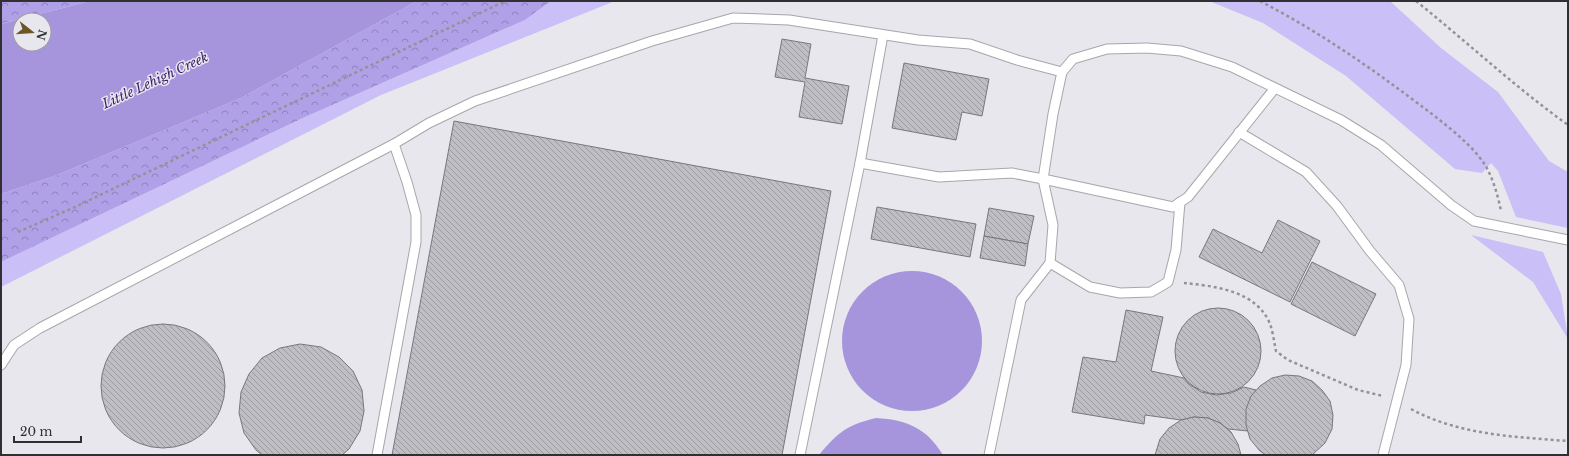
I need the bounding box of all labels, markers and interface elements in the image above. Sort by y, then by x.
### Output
north arrow [12,12,52,52]
text: N [33,28,50,43]
water label: Little Lehigh Creek [99,48,211,113]
scale bar [14,418,81,444]
text: 20 m [20,424,52,439]

